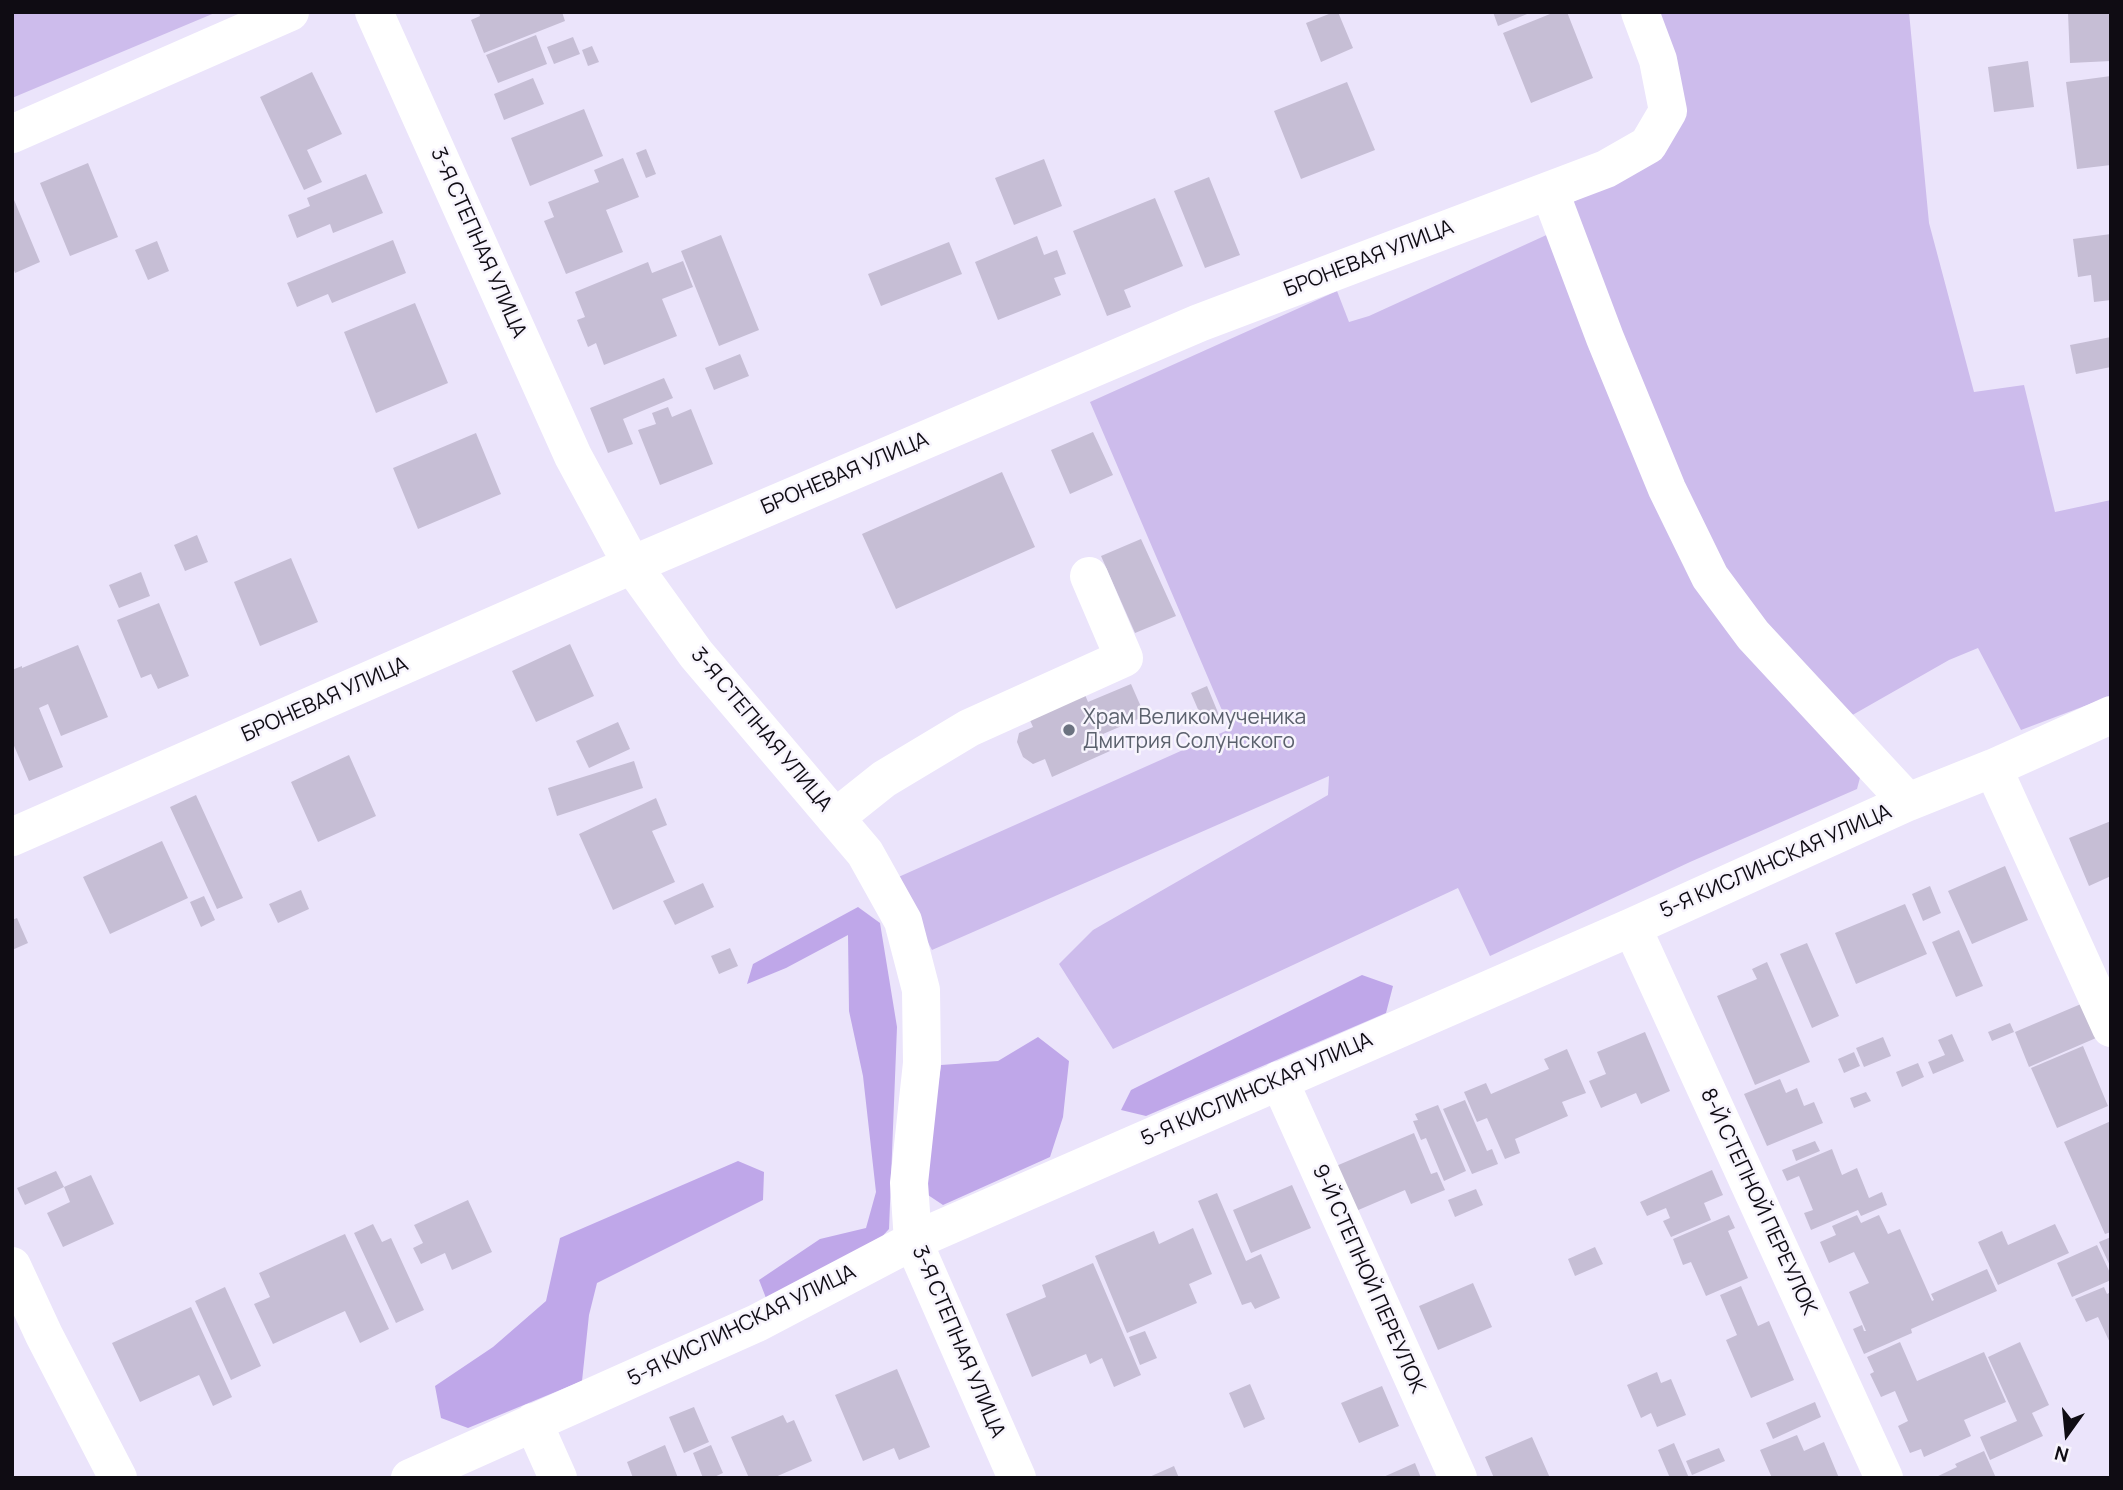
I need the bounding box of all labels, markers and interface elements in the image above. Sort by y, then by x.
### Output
street label: 3-Я СТЕПНАЯ УЛИЦА [425,144,531,342]
street label: БРОНЕВАЯ УЛИЦА [1281,215,1457,303]
street label: БРОНЕВАЯ УЛИЦА [757,427,933,521]
street label: 3-Я СТЕПНАЯ УЛИЦА [685,643,837,817]
street label: БРОНЕВАЯ УЛИЦА [238,652,412,748]
place label: Храм Великомученика Дмитрия Солунского [1083,705,1306,755]
marker: Храм Великомученика Дмитрия Солунского [1061,722,1077,738]
street label: 5-Я КИСЛИНСКАЯ УЛИЦА [1656,800,1896,924]
street label: 5-Я КИСЛИНСКАЯ УЛИЦА [1137,1028,1377,1152]
street label: 8-Й СТЕПНОЙ ПЕРЕУЛОК [1694,1085,1822,1319]
street label: 9-Й СТЕПНОЙ ПЕРЕУЛОК [1306,1161,1430,1397]
street label: 3-Я СТЕПНАЯ УЛИЦА [906,1242,1010,1442]
street label: 5-Я КИСЛИНСКАЯ УЛИЦА [624,1260,860,1392]
north arrow [2032,1399,2102,1469]
text: N [2052,1440,2072,1469]

